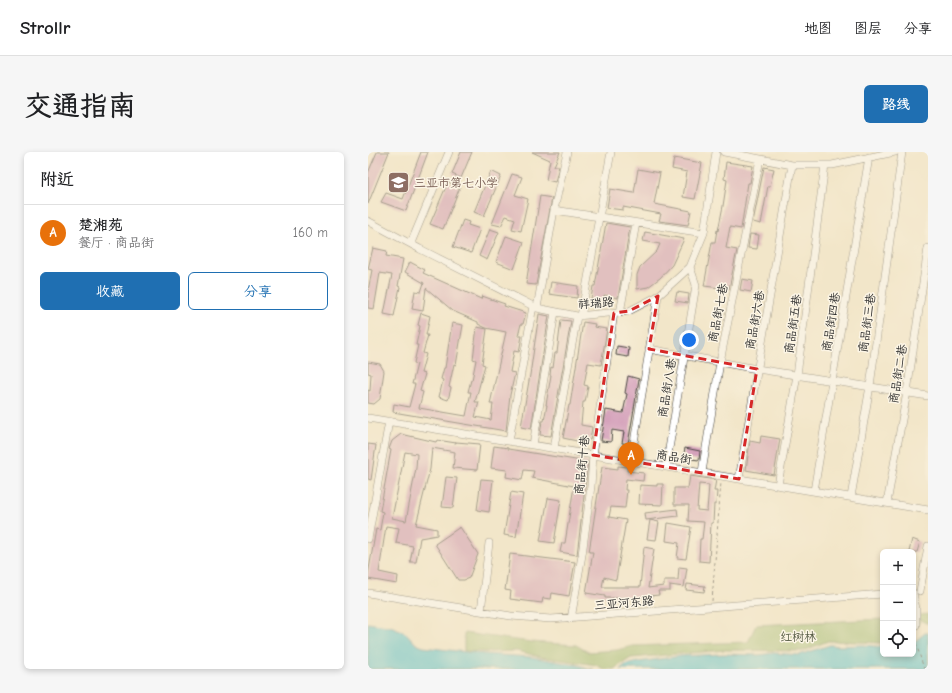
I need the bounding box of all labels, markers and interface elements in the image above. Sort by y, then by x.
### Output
text: Strollr [20,17,70,39]
text: 地图 [804,20,832,37]
text: 图层 [854,20,882,37]
text: 分享 [904,20,932,37]
button: 路线 [864,85,928,123]
text: 交通指南 [24,90,136,122]
text: 附近 [40,170,74,189]
school or university icon: 三亚市第七小学 [385,170,411,196]
place label: 三亚市第七小学 [414,176,498,190]
text: 楚湘苑 [78,216,123,234]
text: A [49,225,57,240]
text: 160 m [293,225,328,240]
text: 餐厅 · 商品街 [78,235,154,250]
button: 收藏 [40,272,180,310]
button: 分享 [188,272,328,310]
street label: 商品街七巷 [705,282,731,344]
street label: 商品街六巷 [743,289,767,351]
street label: 商品街四巷 [819,291,843,353]
street label: 商品街三巷 [856,292,878,354]
street label: 商品街五巷 [782,293,804,355]
street label: 祥瑞路 [578,295,614,311]
your location [679,330,699,350]
street label: 商品街二巷 [886,343,910,405]
street label: 商品街八巷 [655,357,679,419]
street label: 商品街十巷 [572,434,592,496]
pin: A [618,442,644,475]
street label: 商品街 [655,447,693,467]
map controls [880,549,916,657]
button: + [880,549,916,585]
button: − [880,585,916,621]
street label: 三亚河东路 [593,593,655,613]
button: locate [880,621,916,657]
park label: 红树林 [780,630,816,644]

